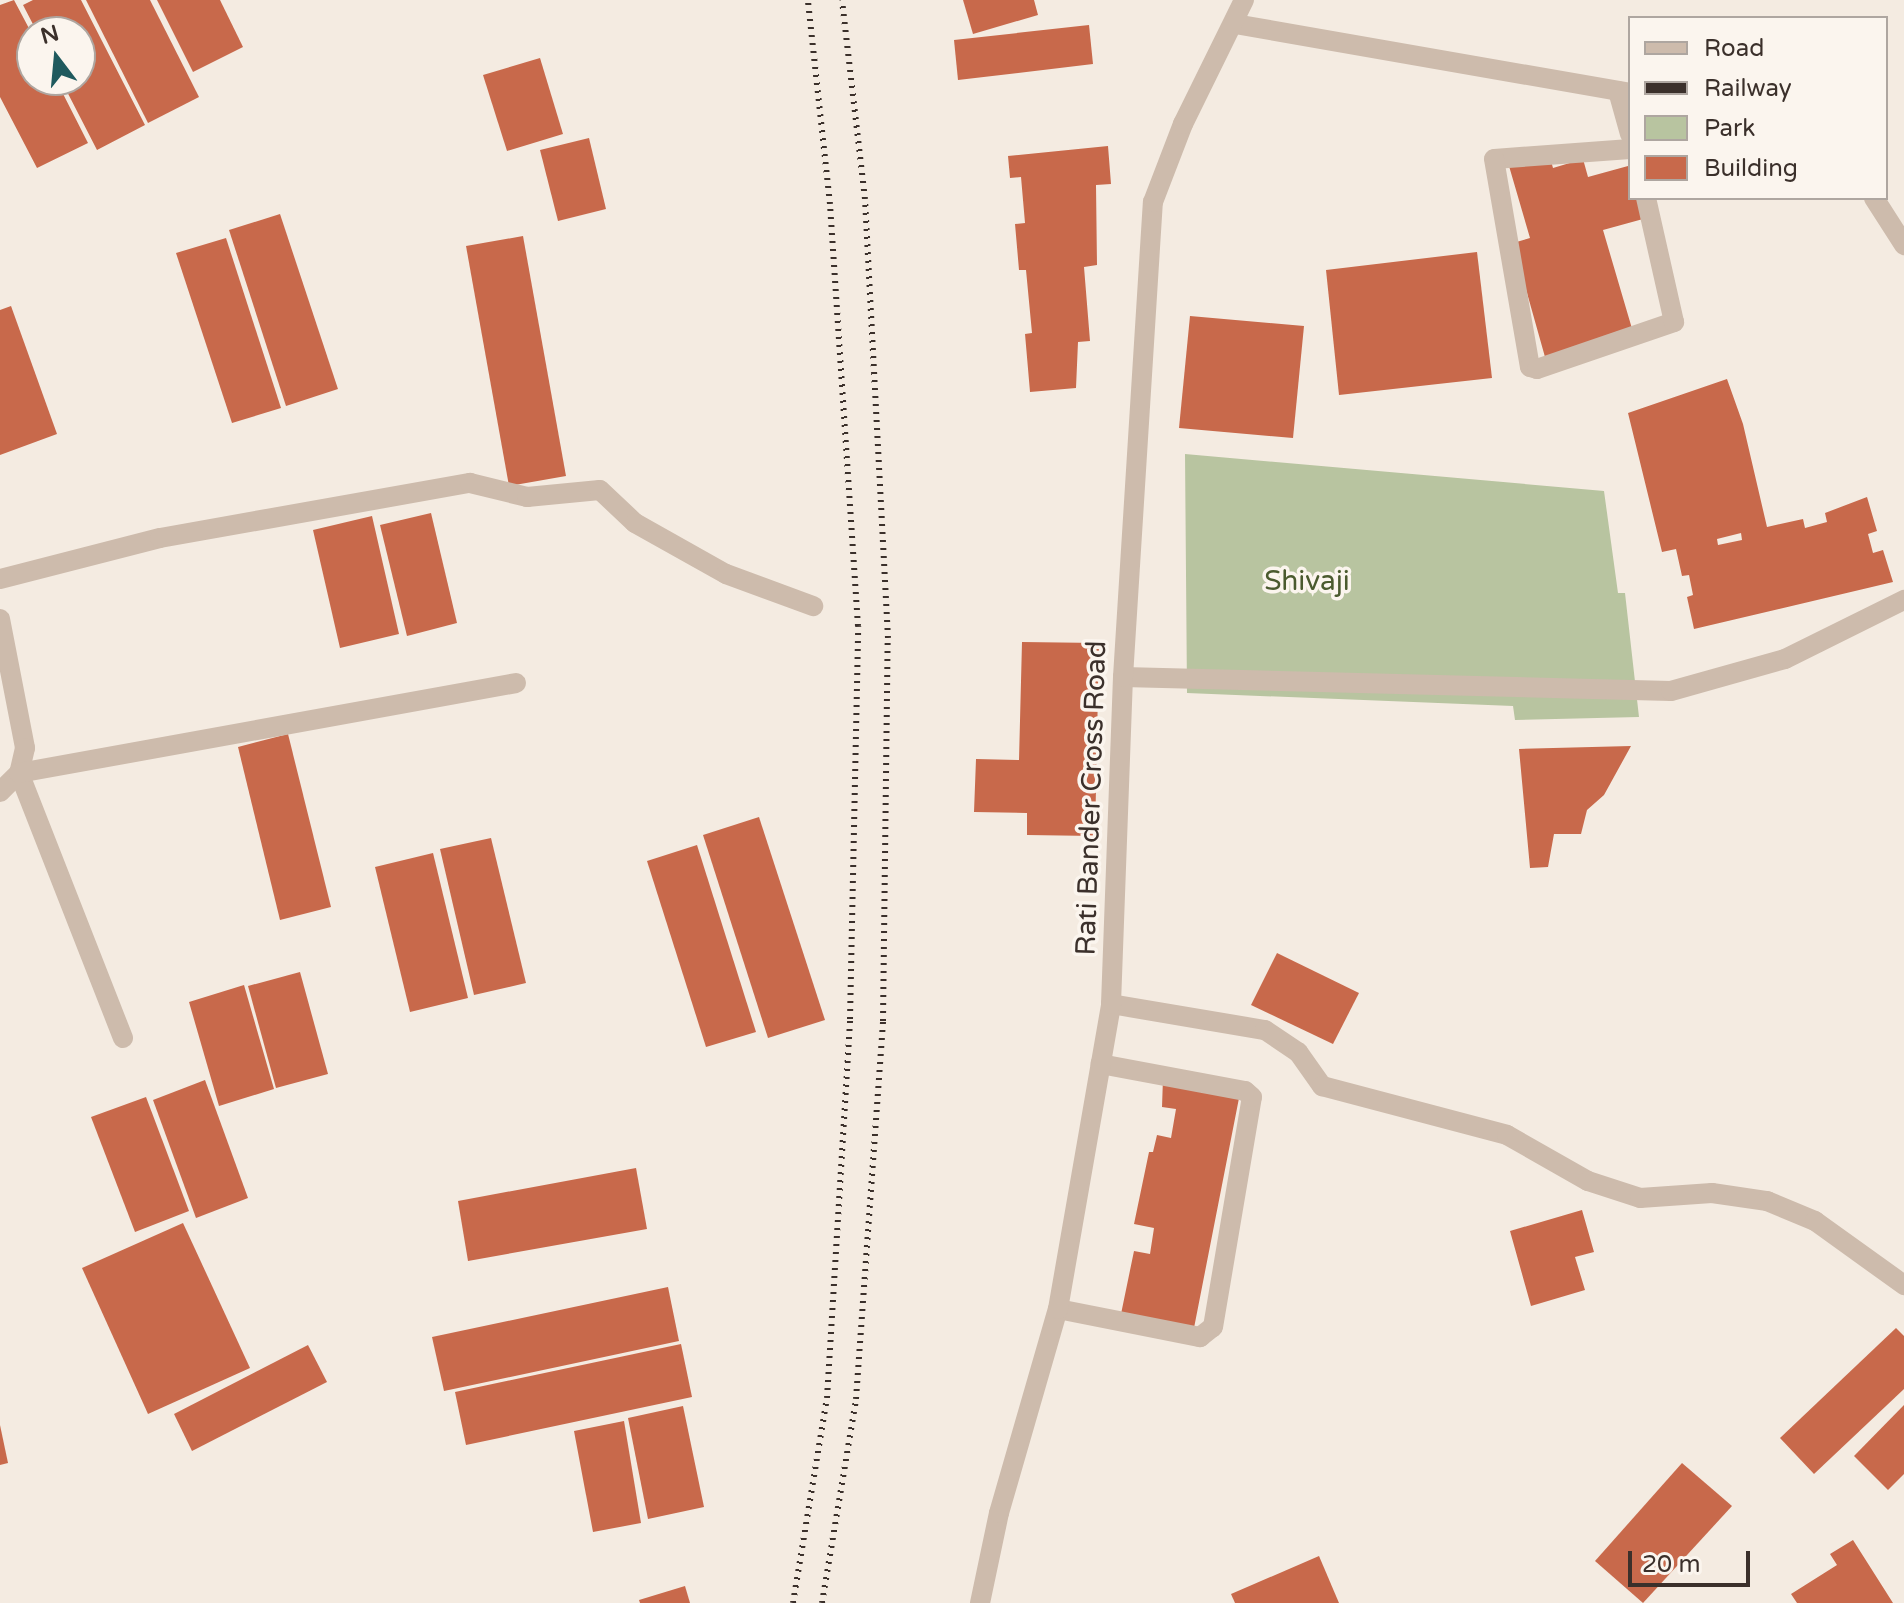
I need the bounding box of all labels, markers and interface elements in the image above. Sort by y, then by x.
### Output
north arrow [16,16,96,96]
legend [1628,16,1888,200]
text: N [38,20,62,50]
text: Road [1704,34,1764,63]
text: Railway [1704,74,1792,103]
text: Park [1704,114,1755,143]
text: Building [1704,154,1798,183]
park label: Shivaji [1264,564,1350,598]
street label: Rati Bander Cross Road [1069,640,1113,956]
scale bar [1632,1535,1754,1585]
text: 20 m [1642,1550,1700,1579]

